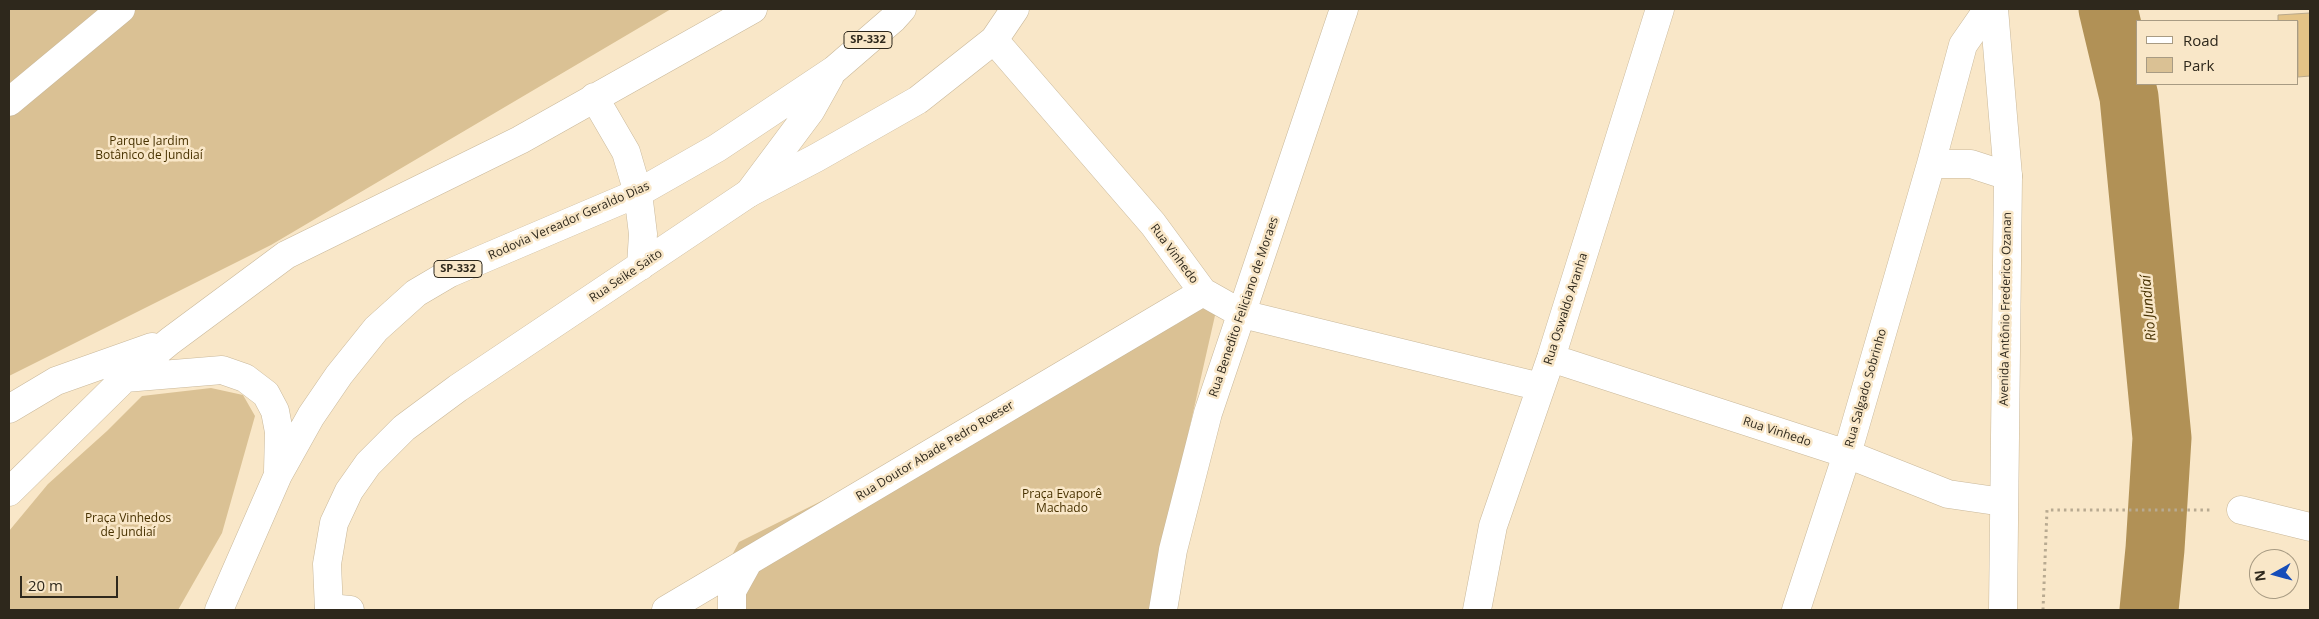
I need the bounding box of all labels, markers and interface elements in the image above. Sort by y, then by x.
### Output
legend [2136,20,2299,85]
text: Road [2183,30,2219,50]
road number: SP-332 [844,32,892,48]
text: Park [2183,55,2214,75]
park label: Parque Jardim Botânico de Jundiaí [95,135,203,163]
street label: Rodovia Vereador Geraldo Dias [486,179,652,263]
street label: Avenida Antônio Frederico Ozanan [1997,212,2015,406]
street label: Rua Benedito Feliciano de Moraes [1206,215,1282,399]
street label: Rua Vinhedo [1147,221,1201,287]
street label: Rua Seike Saito [587,246,665,306]
street label: Rua Oswaldo Aranha [1541,251,1591,367]
road number: SP-332 [434,260,482,278]
water label: Rio Jundiaí [2138,274,2160,342]
street label: Rua Salgado Sobrinho [1842,327,1890,449]
street label: Rua Doutor Abade Pedro Roeser [854,398,1016,504]
street label: Rua Vinhedo [1741,414,1813,450]
park label: Praça Evaporê Machado [1022,488,1102,516]
park label: Praça Vinhedos de Jundiaí [85,512,171,540]
north arrow [2249,549,2299,599]
scale bar [22,566,120,598]
text: N [2249,569,2270,583]
text: 20 m [28,575,63,595]

